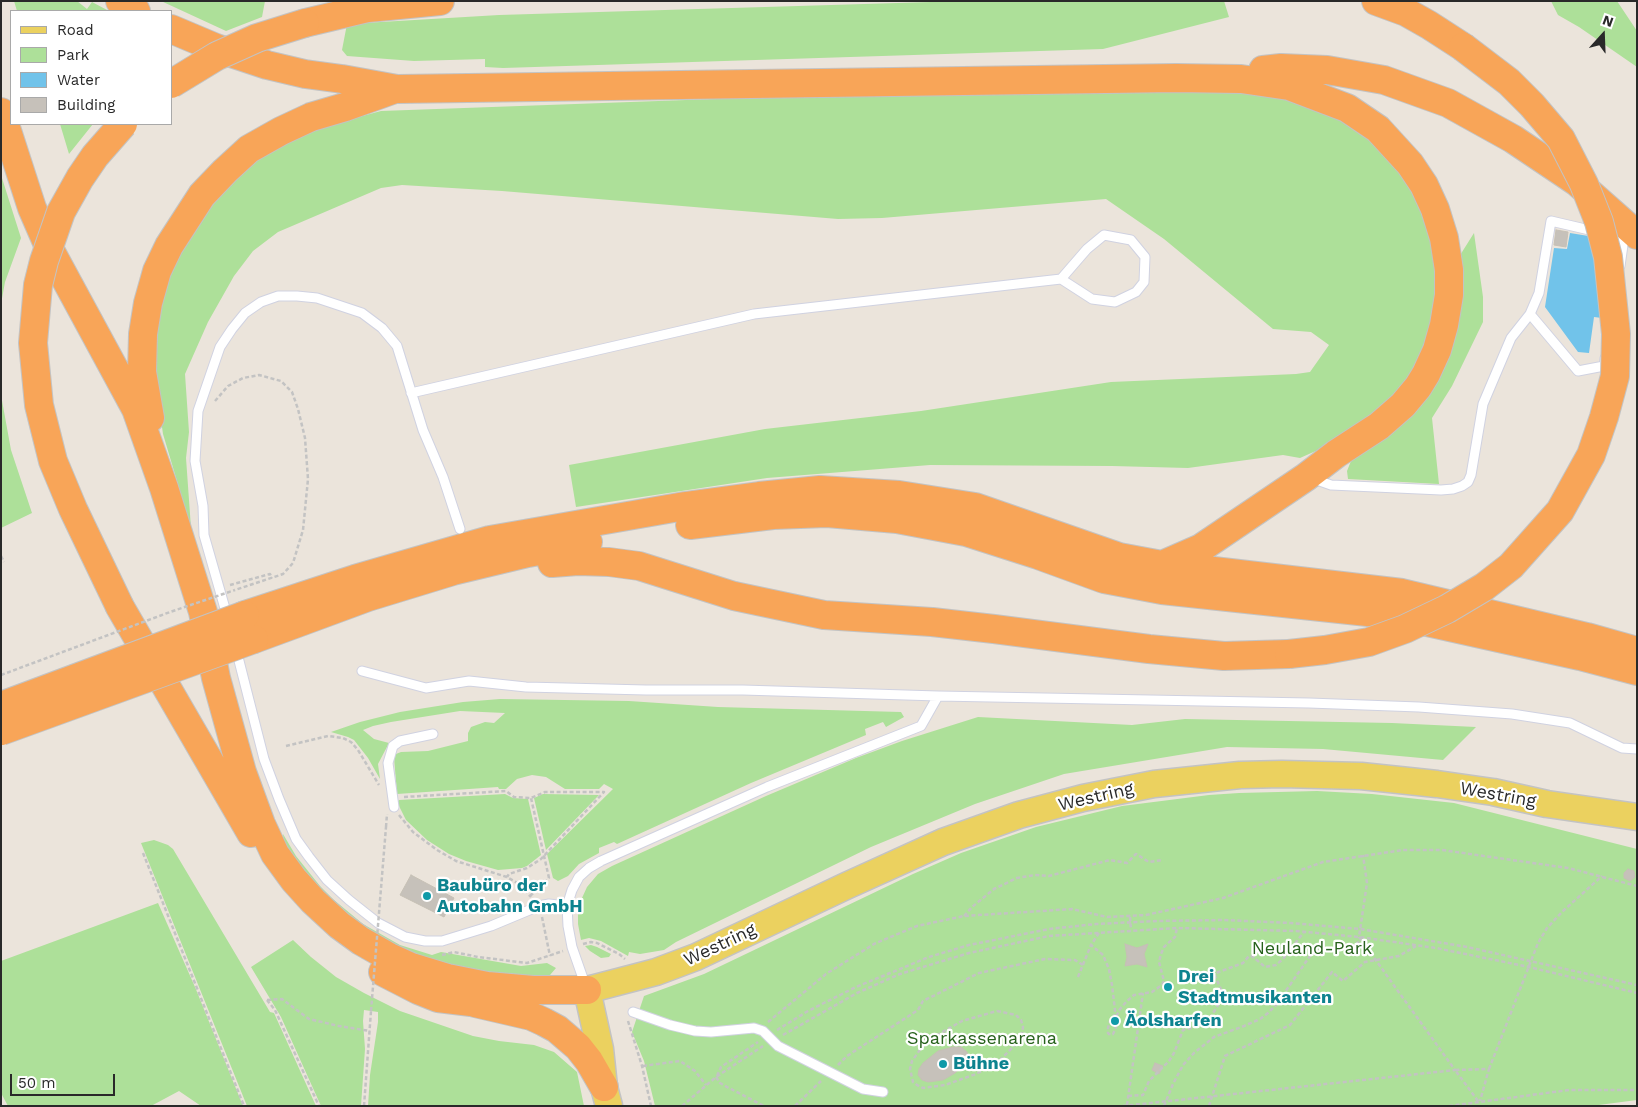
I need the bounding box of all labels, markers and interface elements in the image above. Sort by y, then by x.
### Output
legend [10,10,172,125]
north arrow [1578,10,1628,60]
text: N [1601,12,1616,30]
text: Road [57,21,94,39]
text: Park [57,46,89,64]
text: Water [57,71,100,89]
text: Building [57,96,115,114]
street label: Westring [1056,778,1136,816]
street label: Westring [1458,778,1538,812]
place label: Baubüro der Autobahn GmbH [437,875,583,918]
marker: Baubüro der Autobahn GmbH [421,890,433,902]
street label: Westring [681,919,759,971]
park label: Neuland-Park [1252,938,1372,960]
place label: Drei Stadtmusikanten [1178,966,1332,1009]
marker: Drei Stadtmusikanten [1162,981,1174,993]
place label: Äolsharfen [1125,1010,1222,1032]
marker: Äolsharfen [1109,1015,1121,1027]
park label: Sparkassenarena [907,1028,1057,1050]
place label: Bühne [953,1053,1009,1075]
marker: Bühne [937,1058,949,1070]
scale bar [12,1064,118,1096]
text: 50 m [18,1074,55,1092]

